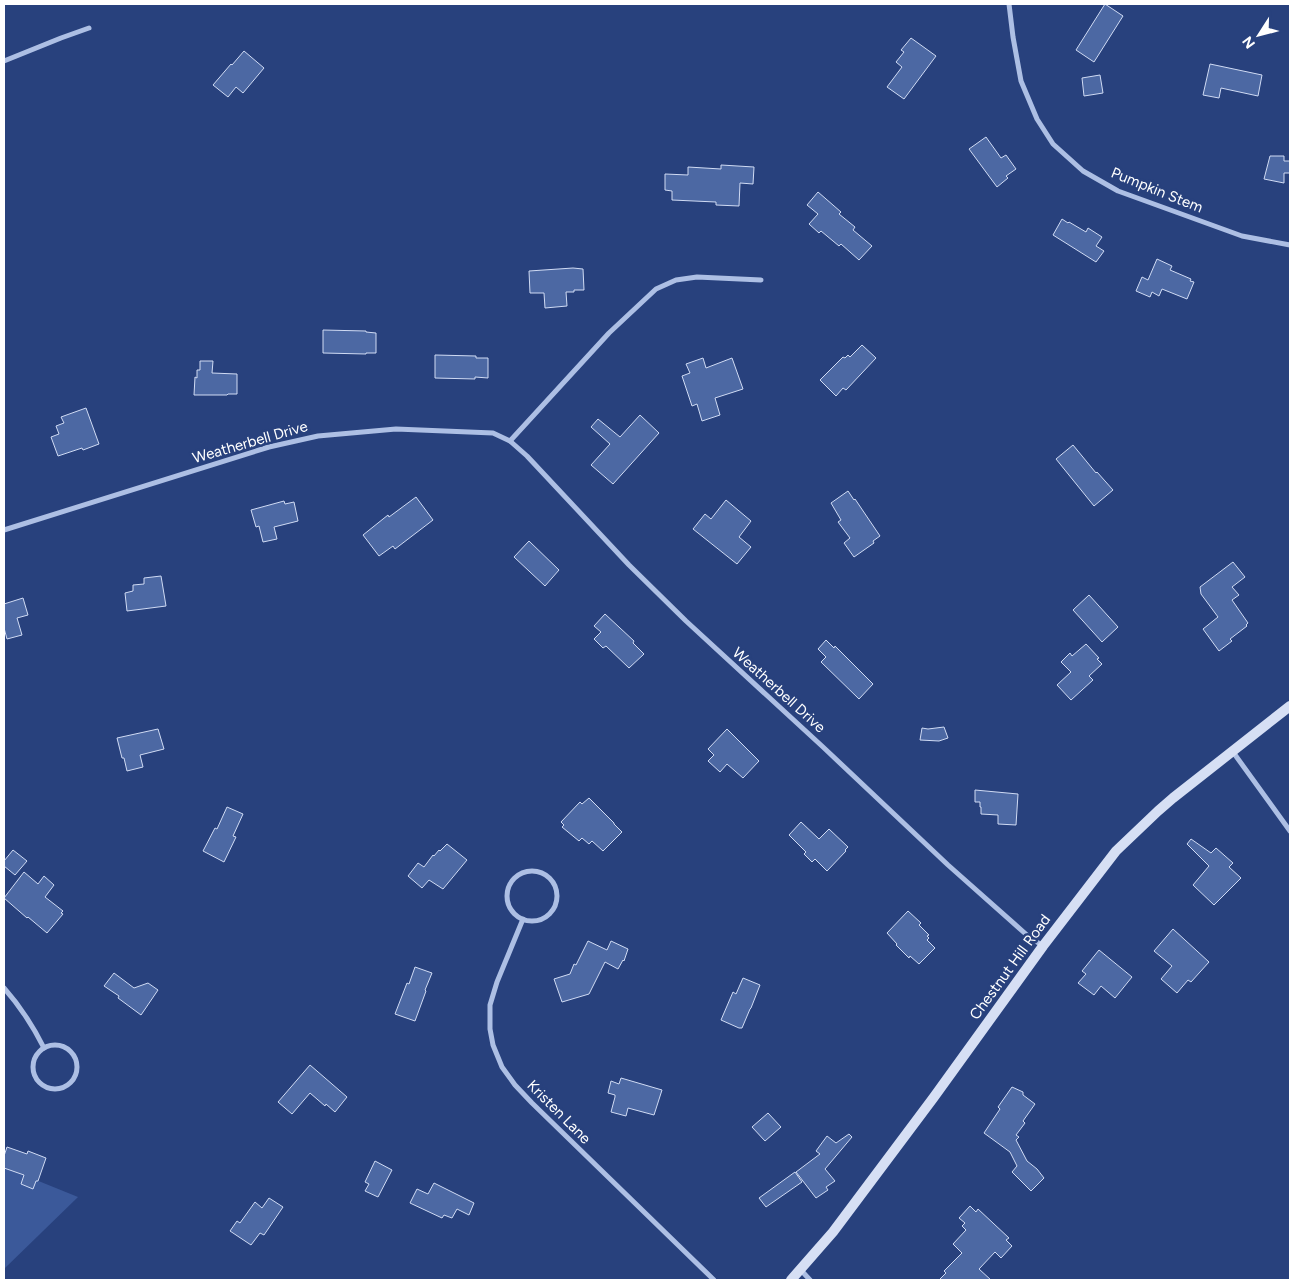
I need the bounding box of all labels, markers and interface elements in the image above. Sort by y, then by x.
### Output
north arrow [1234,10,1284,60]
text: N [1239,33,1259,52]
street label: Pumpkin Stem [1109,163,1205,217]
street label: Weatherbell Drive [190,417,310,467]
street label: Weatherbell Drive [729,644,829,736]
street label: Chestnut Hill Road [966,911,1054,1023]
street label: Kristen Lane [523,1076,595,1148]

